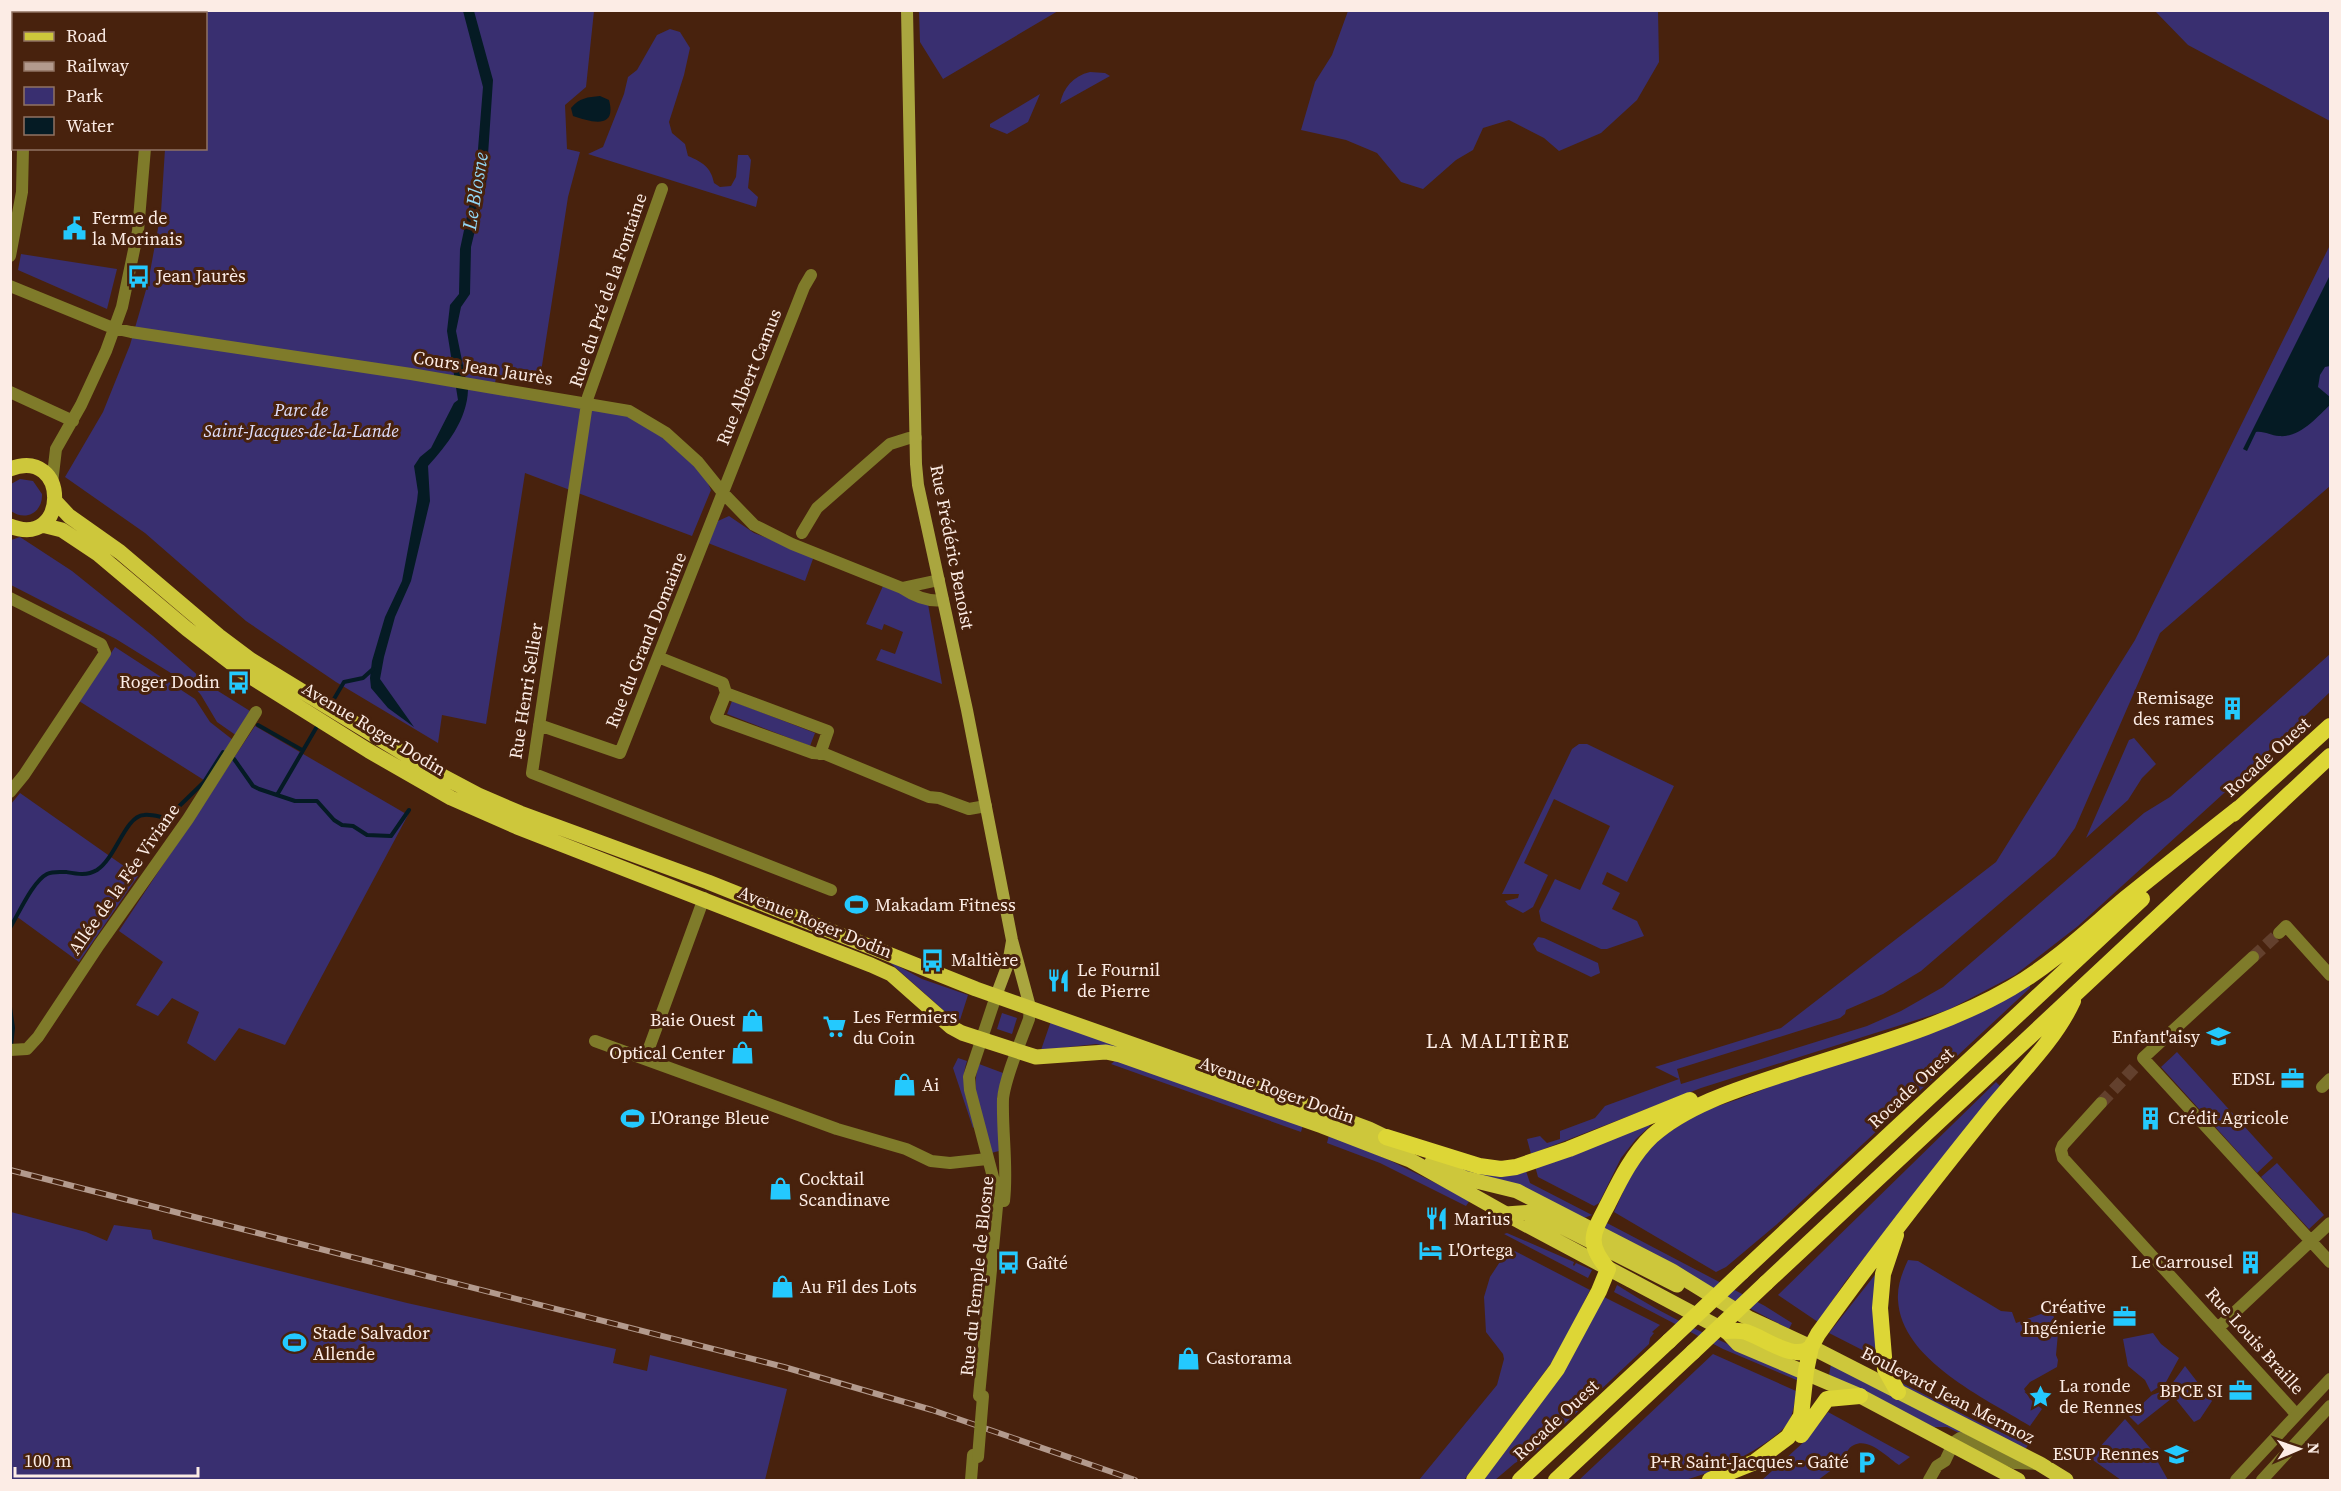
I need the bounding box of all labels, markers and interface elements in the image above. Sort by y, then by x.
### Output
legend [12,12,207,150]
text: Road [66,23,107,48]
text: Railway [66,53,130,78]
text: Park [66,83,103,108]
text: Water [66,113,114,138]
water label: Le Blosne [455,150,495,233]
street label: Rue du Pré de la Fontaine [562,189,653,390]
place label: Ferme de la Morinais [92,205,183,251]
public building icon: Ferme de la Morinais [61,215,87,241]
bus stop icon: Jean Jaurès [125,263,151,289]
place label: Jean Jaurès [155,263,246,288]
street label: Rue Albert Camus [710,305,787,449]
street label: Cours Jean Jaurès [412,344,555,391]
park label: Parc de Saint-Jacques-de-la-Lande [203,397,399,443]
street label: Rue Frédéric Benoist [924,462,981,632]
street label: Rue du Grand Domaine [599,548,692,731]
street label: Rue Henri Sellier [502,621,549,761]
place label: Roger Dodin [119,669,220,694]
bus stop icon: Roger Dodin [225,669,251,695]
street label: Avenue Roger Dodin [298,676,451,782]
place label: Remisage des rames [2133,685,2214,731]
building icon: Remisage des rames [2219,695,2245,721]
street label: Rocade Ouest [2218,711,2316,802]
street label: Allée de la Fée Viviane [62,798,185,959]
street label: Avenue Roger Dodin [734,879,896,964]
sports icon: Makadam Fitness [844,892,870,918]
place label: Makadam Fitness [875,892,1016,917]
bus stop icon: Maltière [920,947,946,973]
place label: Maltière [951,947,1018,972]
place label: Le Fournil de Pierre [1077,957,1160,1003]
restaurant icon: Le Fournil de Pierre [1046,967,1072,993]
place label: Les Fermiers du Coin [853,1004,958,1050]
place label: Baie Ouest [650,1007,735,1032]
shop icon: Baie Ouest [740,1007,766,1033]
supermarket icon: Les Fermiers du Coin [822,1014,848,1040]
place label: Enfant'aisy [2112,1024,2201,1049]
school or university icon: Enfant'aisy [2205,1024,2231,1050]
district label: LA MALTIÈRE [1426,1027,1570,1055]
place label: Optical Center [609,1040,725,1065]
shop icon: Optical Center [730,1040,756,1066]
street label: Rocade Ouest [1862,1041,1959,1134]
street label: Avenue Roger Dodin [1196,1050,1359,1129]
place label: EDSL [2232,1066,2275,1091]
office icon: EDSL [2280,1066,2306,1092]
shop icon: Ai [891,1072,917,1098]
place label: Ai [922,1072,939,1097]
sports icon: L'Orange Bleue [619,1105,645,1131]
place label: L'Orange Bleue [650,1105,769,1130]
building icon: Crédit Agricole [2137,1105,2163,1131]
place label: Crédit Agricole [2168,1105,2289,1130]
place label: Cocktail Scandinave [799,1166,890,1212]
street label: Rue du Temple de Blosne [954,1175,999,1377]
shop icon: Cocktail Scandinave [768,1176,794,1202]
restaurant icon: Marius [1423,1206,1449,1232]
place label: Marius [1454,1206,1510,1231]
hotel icon: L'Ortega [1417,1237,1443,1263]
place label: L'Ortega [1448,1237,1514,1262]
place label: Le Carrousel [2131,1249,2233,1274]
building icon: Le Carrousel [2238,1249,2264,1275]
bus stop icon: Gaîté [995,1250,1021,1276]
place label: Gaîté [1026,1250,1068,1275]
shop icon: Au Fil des Lots [769,1274,795,1300]
place label: Au Fil des Lots [800,1274,917,1299]
street label: Rue Louis Braille [2200,1282,2310,1400]
place label: Créative Ingénierie [2022,1294,2106,1340]
office icon: Créative Ingénierie [2111,1304,2137,1330]
place label: Stade Salvador Allende [313,1320,430,1366]
sports icon: Stade Salvador Allende [282,1330,308,1356]
street label: Boulevard Jean Mermoz [1857,1340,2039,1449]
shop icon: Castorama [1175,1345,1201,1371]
place label: Castorama [1206,1345,1293,1370]
street label: Rocade Ouest [1507,1373,1604,1466]
place label: La ronde de Rennes [2059,1373,2142,1419]
place label: BPCE SI [2159,1378,2223,1403]
office icon: BPCE SI [2228,1378,2254,1404]
place icon: La ronde de Rennes [2028,1383,2054,1409]
north arrow [2269,1419,2329,1479]
scale bar [15,1440,198,1478]
place label: ESUP Rennes [2052,1441,2159,1466]
school or university icon: ESUP Rennes [2164,1441,2190,1467]
text: N [2303,1442,2325,1455]
text: 100 m [24,1448,71,1473]
place label: P+R Saint-Jacques - Gaîté [1650,1449,1849,1474]
parking icon: P+R Saint-Jacques - Gaîté [1854,1449,1880,1475]

